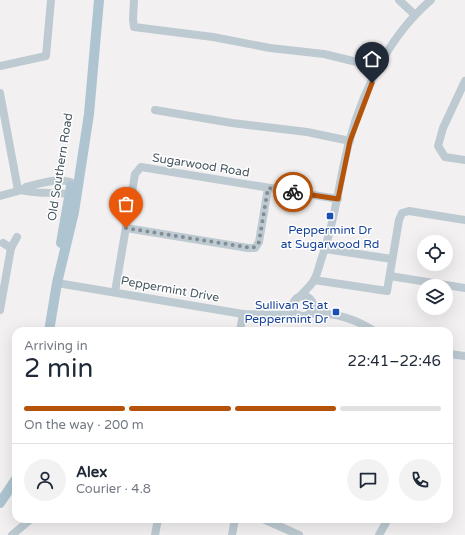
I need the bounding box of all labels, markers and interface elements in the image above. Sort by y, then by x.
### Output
pin [355,42,389,83]
icon: home [361,48,383,70]
street label: Old Southern Road [45,112,75,222]
street label: Sugarwood Road [151,150,251,180]
courier [273,172,313,212]
icon: bike [282,181,304,203]
pin [109,187,143,228]
icon: bag [115,193,137,215]
marker: Peppermint Dr at Sugarwood Rd [325,211,335,221]
place label: Peppermint Dr at Sugarwood Rd [281,223,379,251]
map controls [417,235,453,315]
button: locate [417,235,453,271]
street label: Peppermint Drive [120,273,220,305]
button: layers [417,279,453,315]
place label: Sullivan St at Peppermint Dr [244,298,328,326]
marker: Sullivan St at Peppermint Dr [331,307,341,317]
text: Arriving in [24,338,88,354]
text: 22:41–22:46 [348,352,441,370]
text: 2 min [24,353,93,384]
text: On the way · 200 m [24,417,144,433]
button: person [24,459,66,501]
button: chat [347,459,389,501]
button: phone [399,459,441,501]
text: Alex [76,463,107,481]
text: Courier · 4.8 [76,481,151,497]

